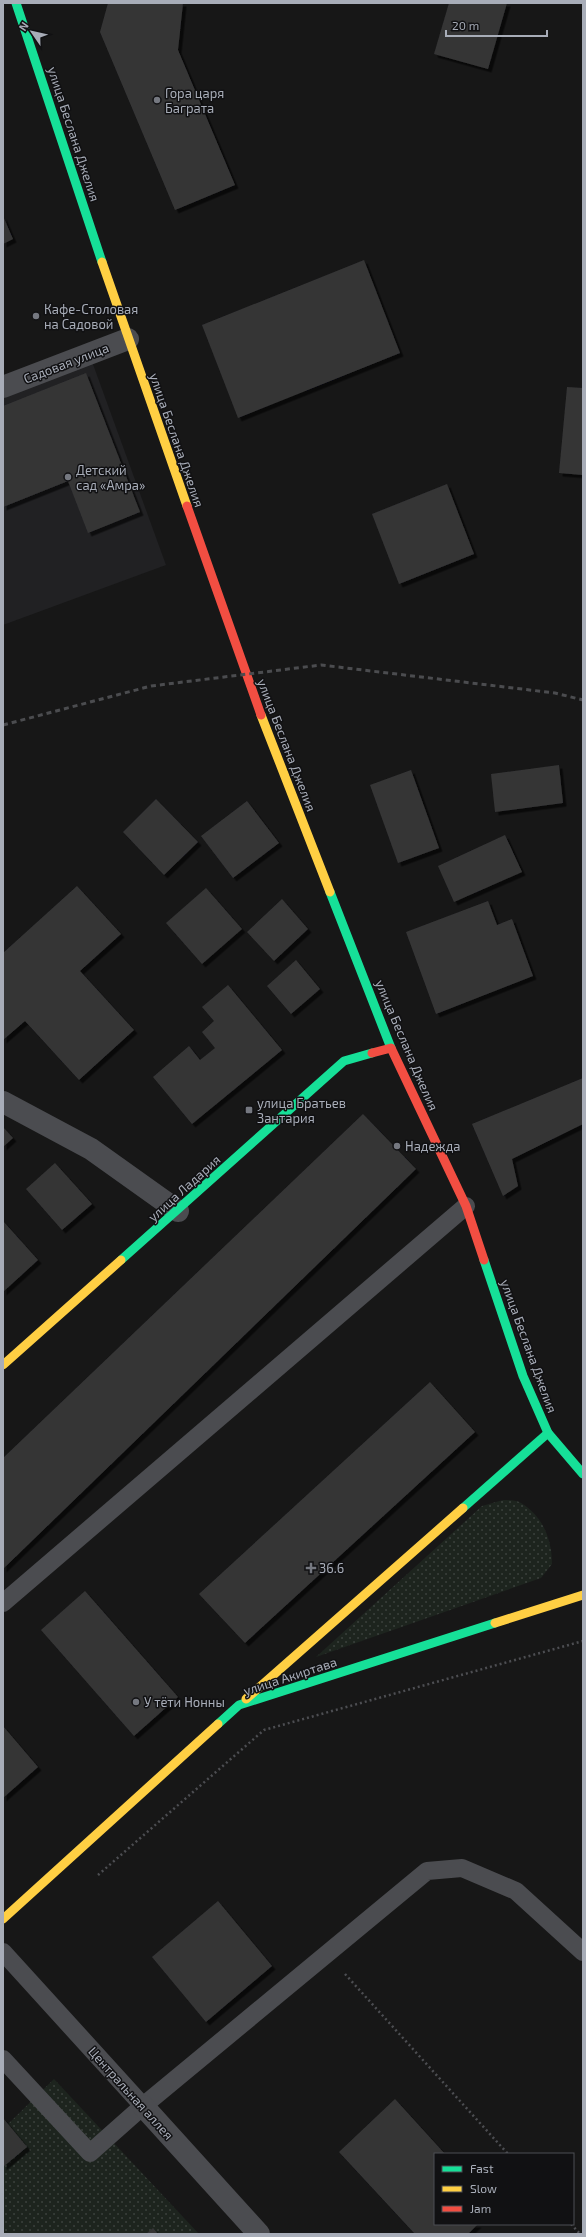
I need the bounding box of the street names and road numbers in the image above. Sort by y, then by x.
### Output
street label: улица Беслана Джелия [45,65,103,203]
street label: Садовая улица [21,339,111,387]
street label: улица Беслана Джелия [147,371,207,509]
street label: улица Беслана Джелия [254,676,320,814]
street label: улица Беслана Джелия [372,977,442,1113]
street label: улица Ладария [144,1151,224,1225]
street label: улица Беслана Джелия [497,1277,561,1415]
street label: улица Акиртава [241,1653,339,1699]
street label: Центральная аллея [85,2043,177,2143]

